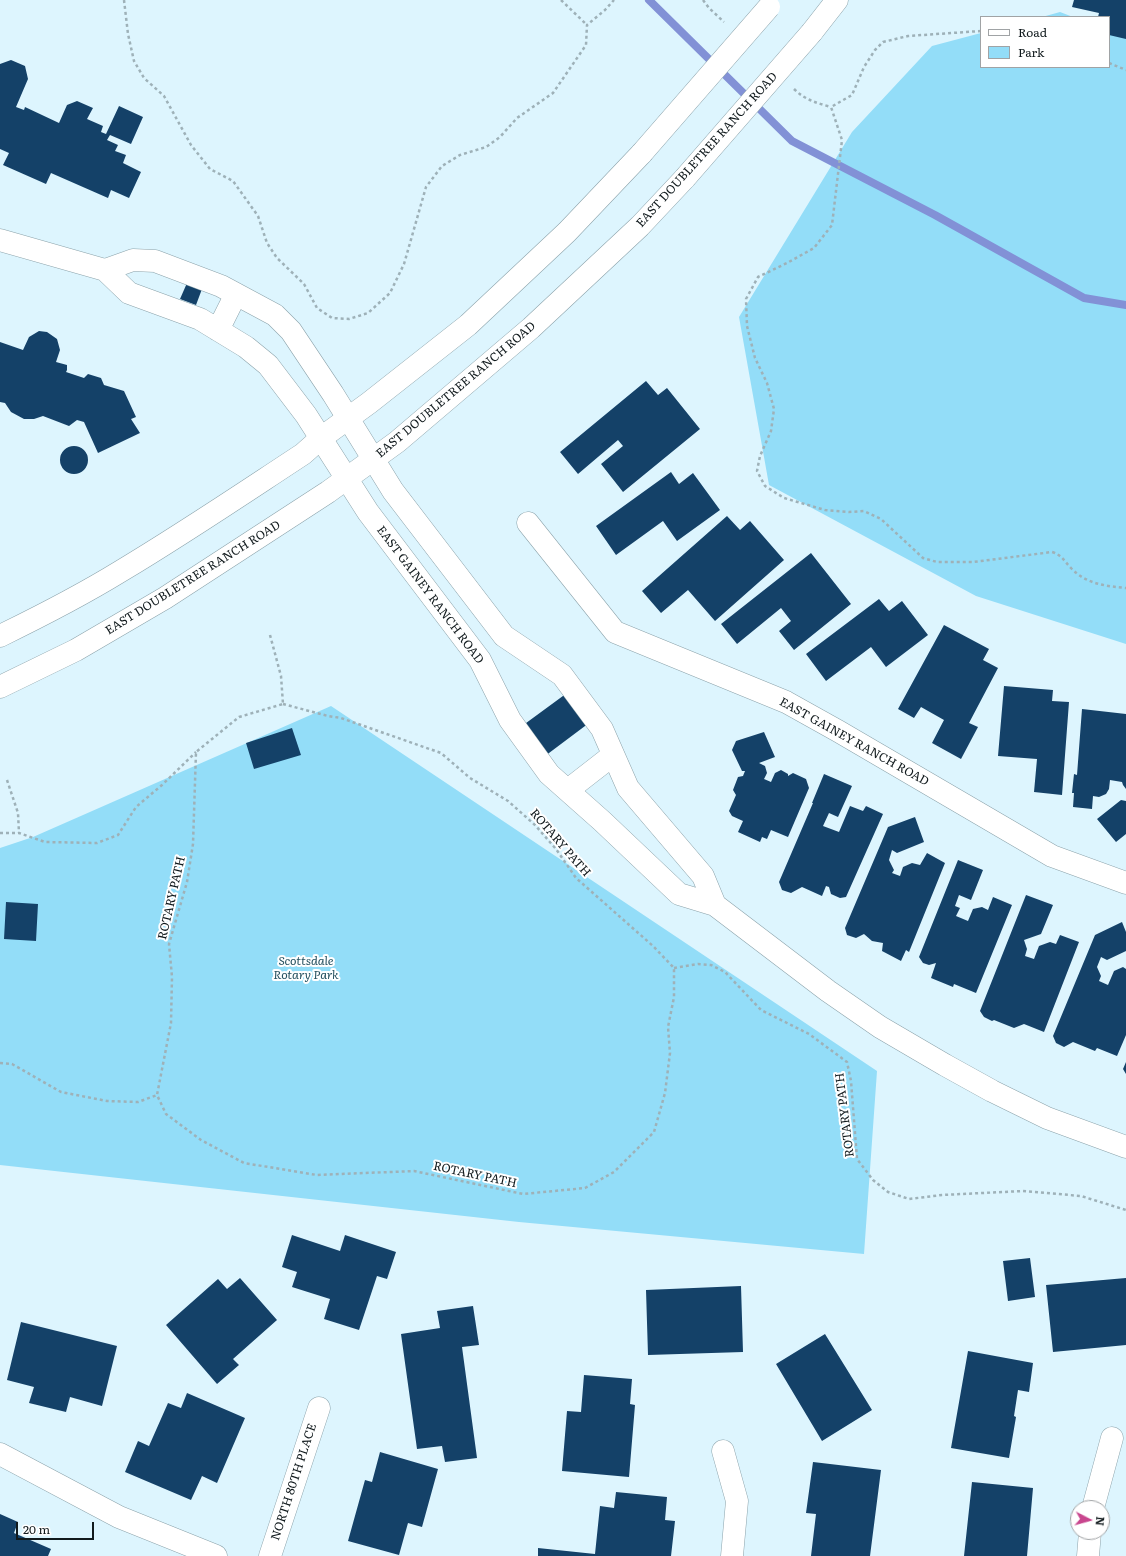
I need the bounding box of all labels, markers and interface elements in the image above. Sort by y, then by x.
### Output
legend [980,16,1110,68]
text: Road [1018,23,1047,41]
text: Park [1018,43,1044,61]
street label: EAST DOUBLETREE RANCH ROAD [633,69,781,231]
street label: EAST DOUBLETREE RANCH ROAD [373,319,539,461]
street label: EAST DOUBLETREE RANCH ROAD [103,518,283,638]
street label: EAST GAINEY RANCH ROAD [373,523,487,667]
street label: EAST GAINEY RANCH ROAD [777,695,931,789]
street label: ROTARY PATH [527,806,593,880]
street label: ROTARY PATH [155,855,189,941]
park label: Scottsdale Rotary Park [273,954,339,982]
street label: ROTARY PATH [833,1072,857,1158]
street label: ROTARY PATH [432,1159,518,1191]
street label: NORTH 80TH PLACE [268,1422,320,1542]
north arrow [1070,1500,1110,1540]
scale bar [18,1514,96,1540]
text: N [1093,1516,1109,1527]
text: 20 m [23,1520,50,1538]

